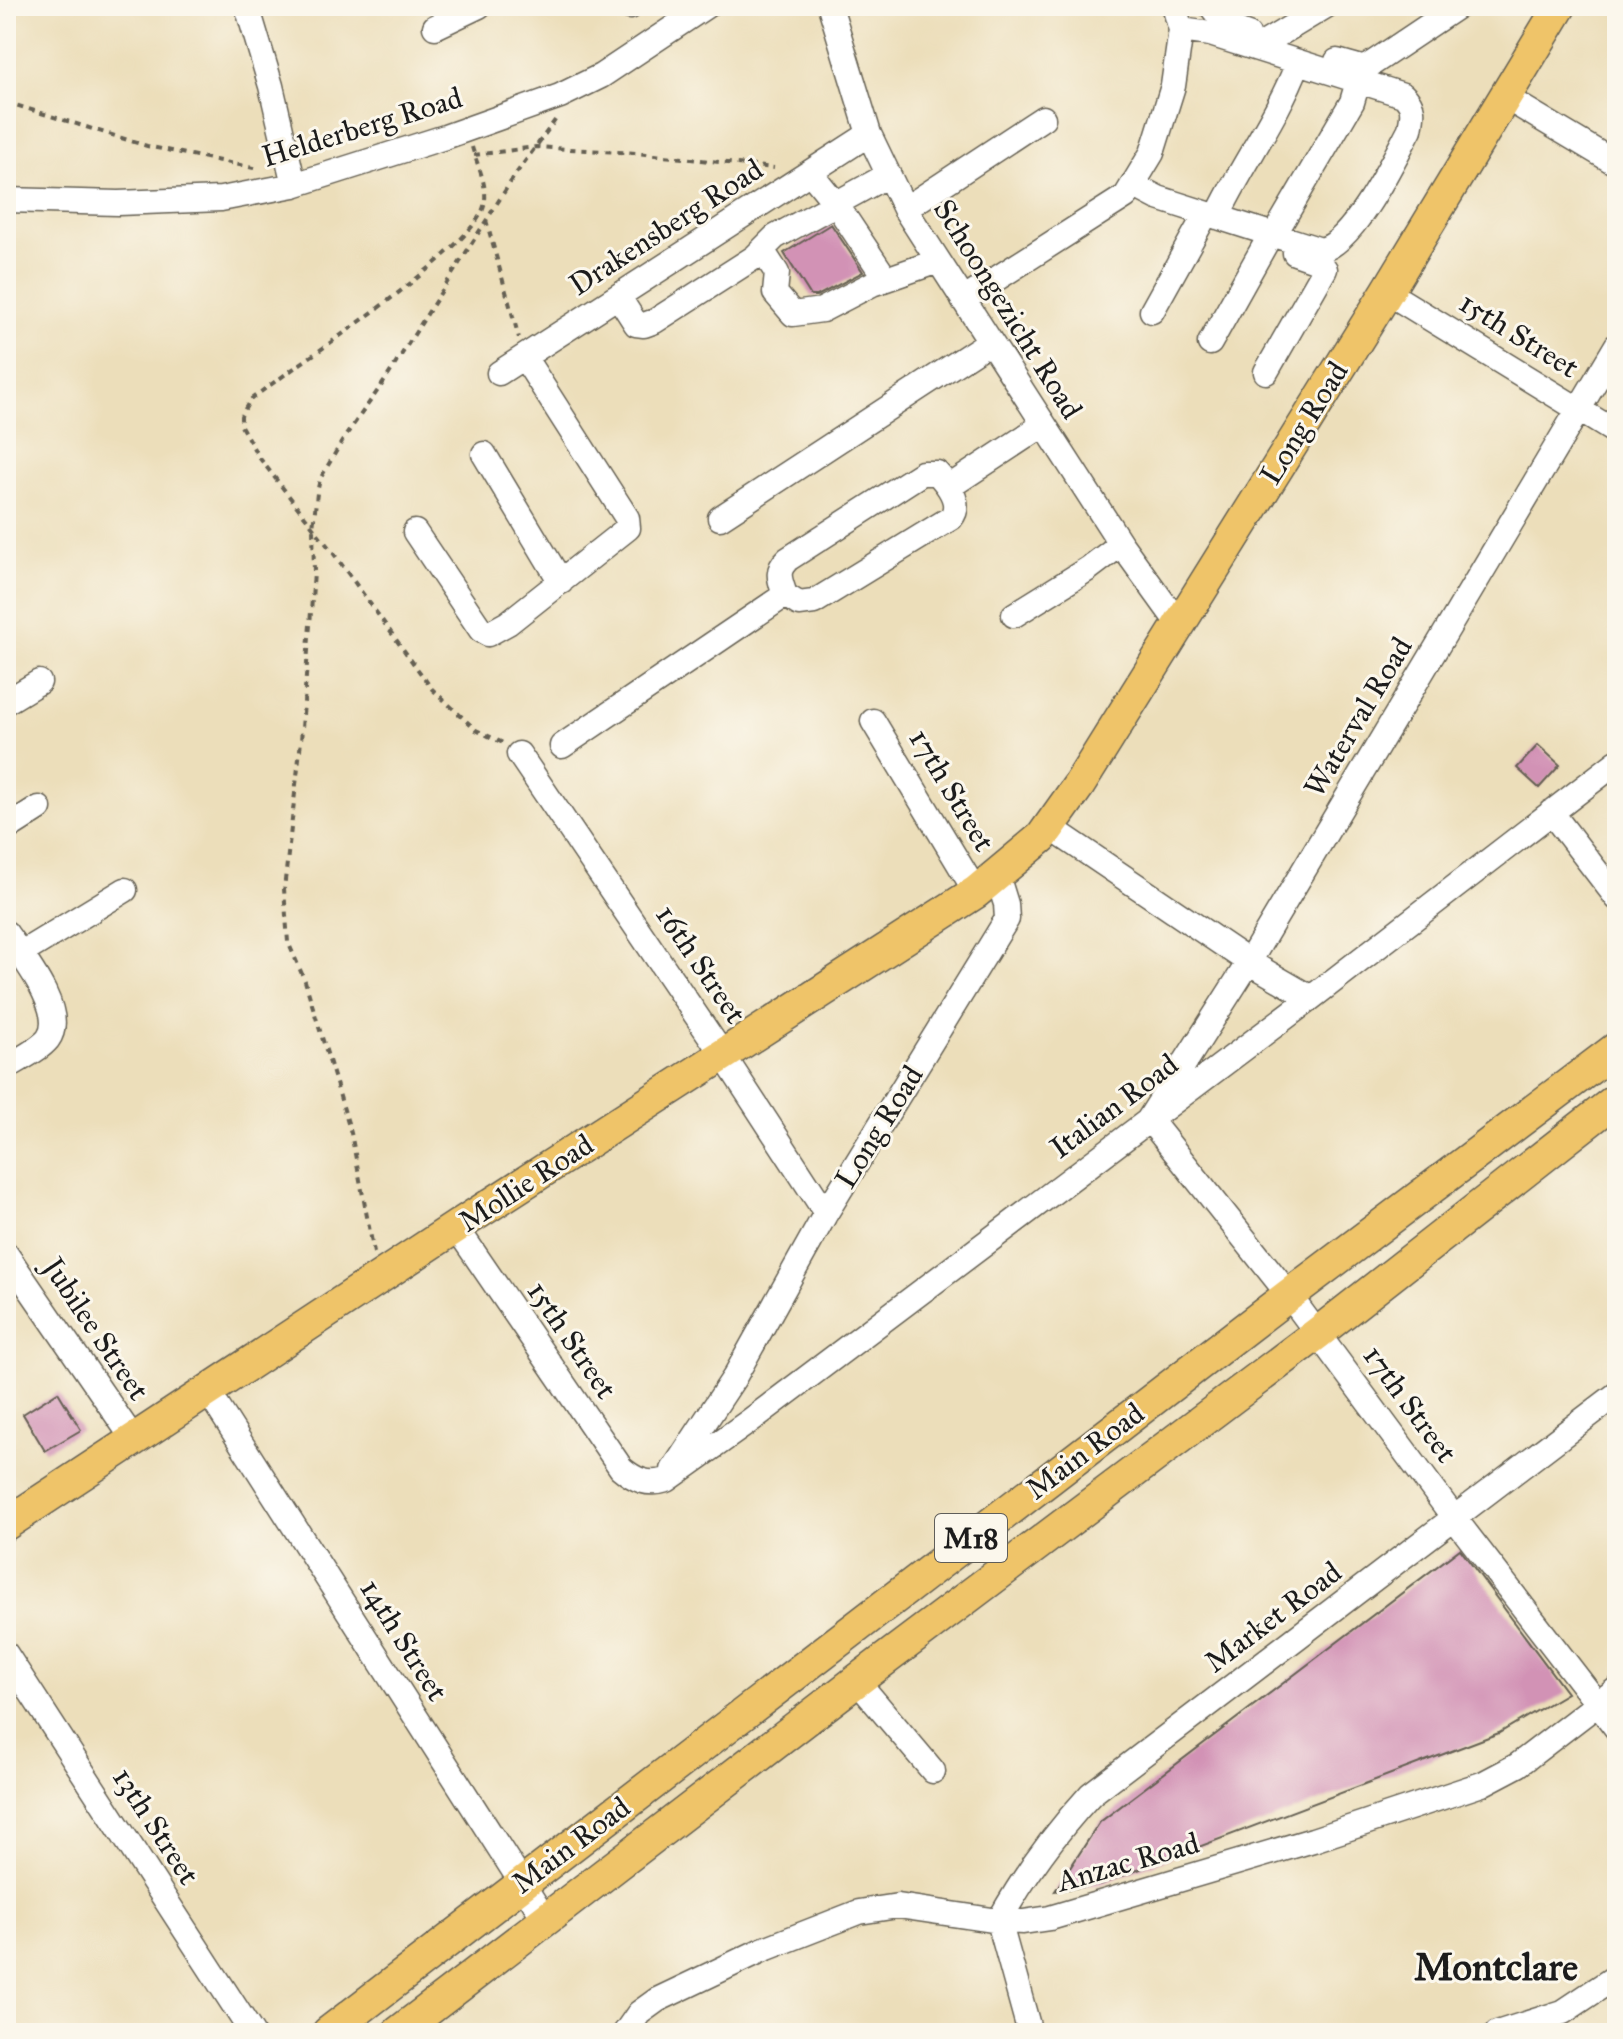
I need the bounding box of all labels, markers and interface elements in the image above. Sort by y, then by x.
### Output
street label: Helderberg Road [257,79,467,175]
street label: Drakensberg Road [562,151,770,303]
street label: Schoongezicht Road [926,193,1090,425]
street label: 15th Street [1453,284,1586,386]
street label: Long Road [1252,355,1356,491]
street label: Waterval Road [1296,631,1420,803]
street label: 17th Street [902,722,1003,858]
street label: 16th Street [648,898,754,1031]
street label: Italian Road [1043,1046,1185,1166]
street label: Long Road [827,1059,931,1195]
street label: Mollie Road [452,1126,600,1240]
street label: Jubilee Street [33,1248,157,1407]
street label: 15th Street [520,1274,625,1406]
street label: 17th Street [1355,1338,1465,1470]
street label: Main Road [1019,1395,1151,1507]
road number: M18 [935,1514,1007,1562]
street label: Market Road [1198,1554,1348,1680]
street label: 14th Street [352,1572,456,1708]
street label: 13th Street [105,1761,207,1892]
street label: Main Road [505,1789,637,1901]
street label: Anzac Road [1051,1825,1203,1900]
district label: Montclare [1414,1944,1578,1990]

